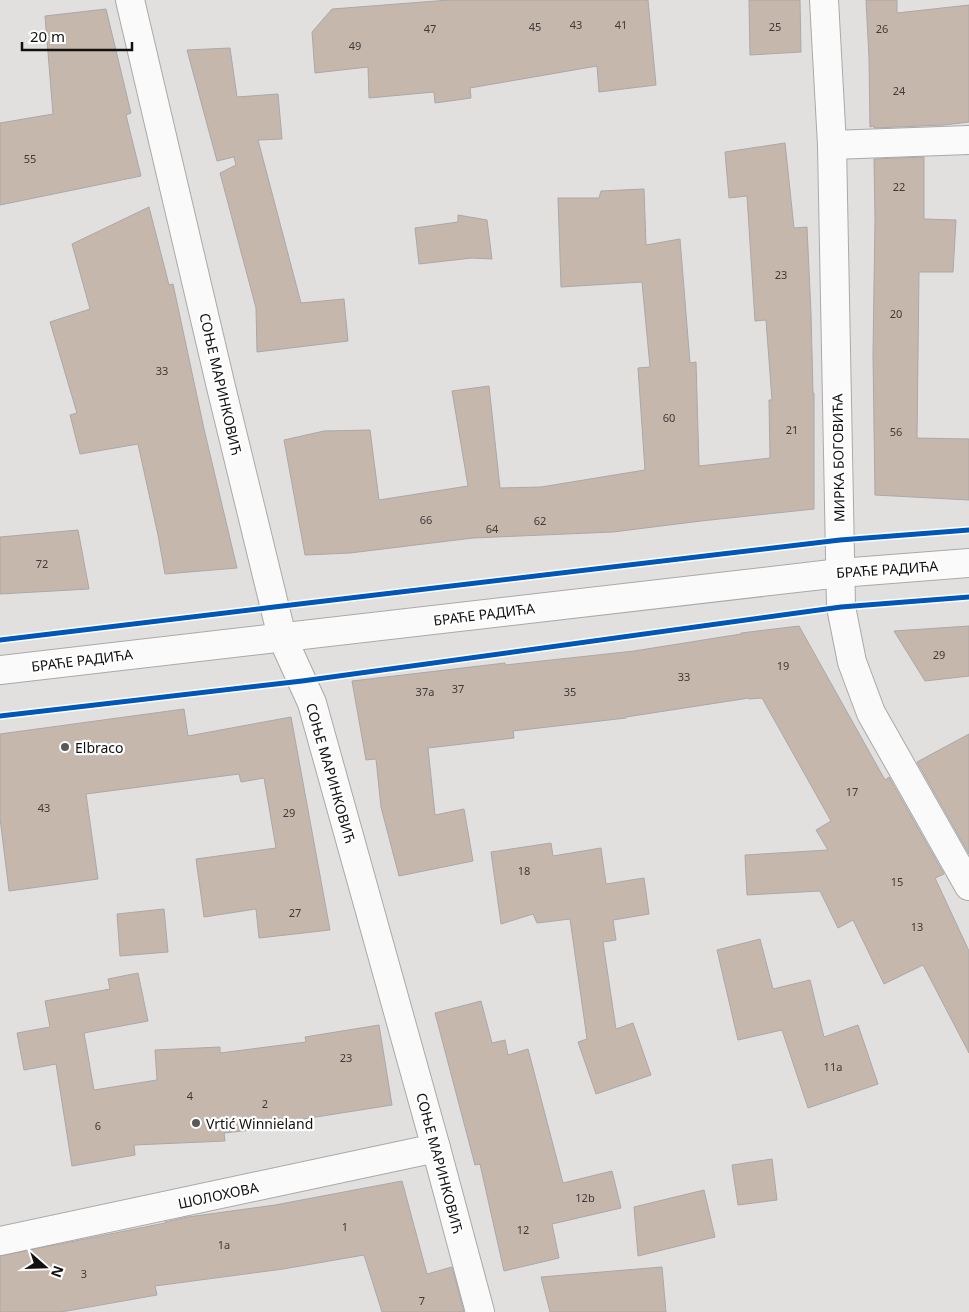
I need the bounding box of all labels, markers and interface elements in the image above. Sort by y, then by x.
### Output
house number: 43 [570,17,582,32]
house number: 41 [615,17,627,32]
house number: 45 [529,19,541,34]
house number: 25 [769,19,781,34]
scale bar [22,20,132,52]
house number: 47 [424,21,436,36]
house number: 26 [876,21,888,36]
text: 20 m [30,26,65,46]
house number: 49 [349,38,361,53]
house number: 24 [893,83,906,98]
house number: 55 [24,151,36,166]
house number: 22 [893,179,905,194]
house number: 23 [775,267,787,282]
house number: 20 [890,306,902,321]
street label: СОЊЕ МАРИНКОВИЋ [195,311,247,457]
house number: 33 [156,363,168,378]
street label: МИРКА БОГОВИЋА [827,394,849,522]
house number: 60 [663,410,675,425]
house number: 21 [786,422,798,437]
house number: 56 [890,424,902,439]
house number: 66 [420,512,432,527]
house number: 62 [534,513,546,528]
house number: 64 [486,521,499,536]
house number: 72 [36,556,48,571]
street label: БРАЋЕ РАДИЋА [835,556,939,582]
street label: БРАЋЕ РАДИЋА [432,598,536,630]
street label: БРАЋЕ РАДИЋА [30,644,134,676]
house number: 29 [933,647,945,662]
house number: 19 [777,658,789,673]
house number: 33 [678,669,690,684]
house number: 37 [452,681,464,696]
house number: 37a [416,684,434,699]
house number: 35 [564,684,576,699]
street label: СОЊЕ МАРИНКОВИЋ [302,701,360,845]
place label: Elbraco [75,738,124,757]
marker: Elbraco [59,741,71,753]
house number: 17 [846,784,858,799]
house number: 43 [38,800,50,815]
house number: 29 [283,805,295,820]
house number: 18 [518,863,530,878]
house number: 15 [891,874,903,889]
house number: 27 [289,905,301,920]
house number: 13 [911,919,923,934]
house number: 23 [340,1050,352,1065]
house number: 11a [824,1059,842,1074]
house number: 4 [187,1088,194,1103]
street label: СОЊЕ МАРИНКОВИЋ [412,1090,468,1236]
house number: 2 [262,1096,268,1111]
place label: Vrtić Winnieland [206,1114,313,1133]
marker: Vrtić Winnieland [190,1117,202,1129]
house number: 6 [95,1118,101,1133]
street label: ШОЛОХОВА [176,1177,260,1213]
house number: 12b [575,1190,595,1205]
house number: 1 [342,1219,348,1234]
house number: 12 [517,1222,529,1237]
house number: 1a [218,1237,230,1252]
north arrow [20,1242,70,1292]
text: N [47,1263,69,1280]
house number: 3 [81,1266,87,1281]
house number: 7 [419,1293,425,1308]

